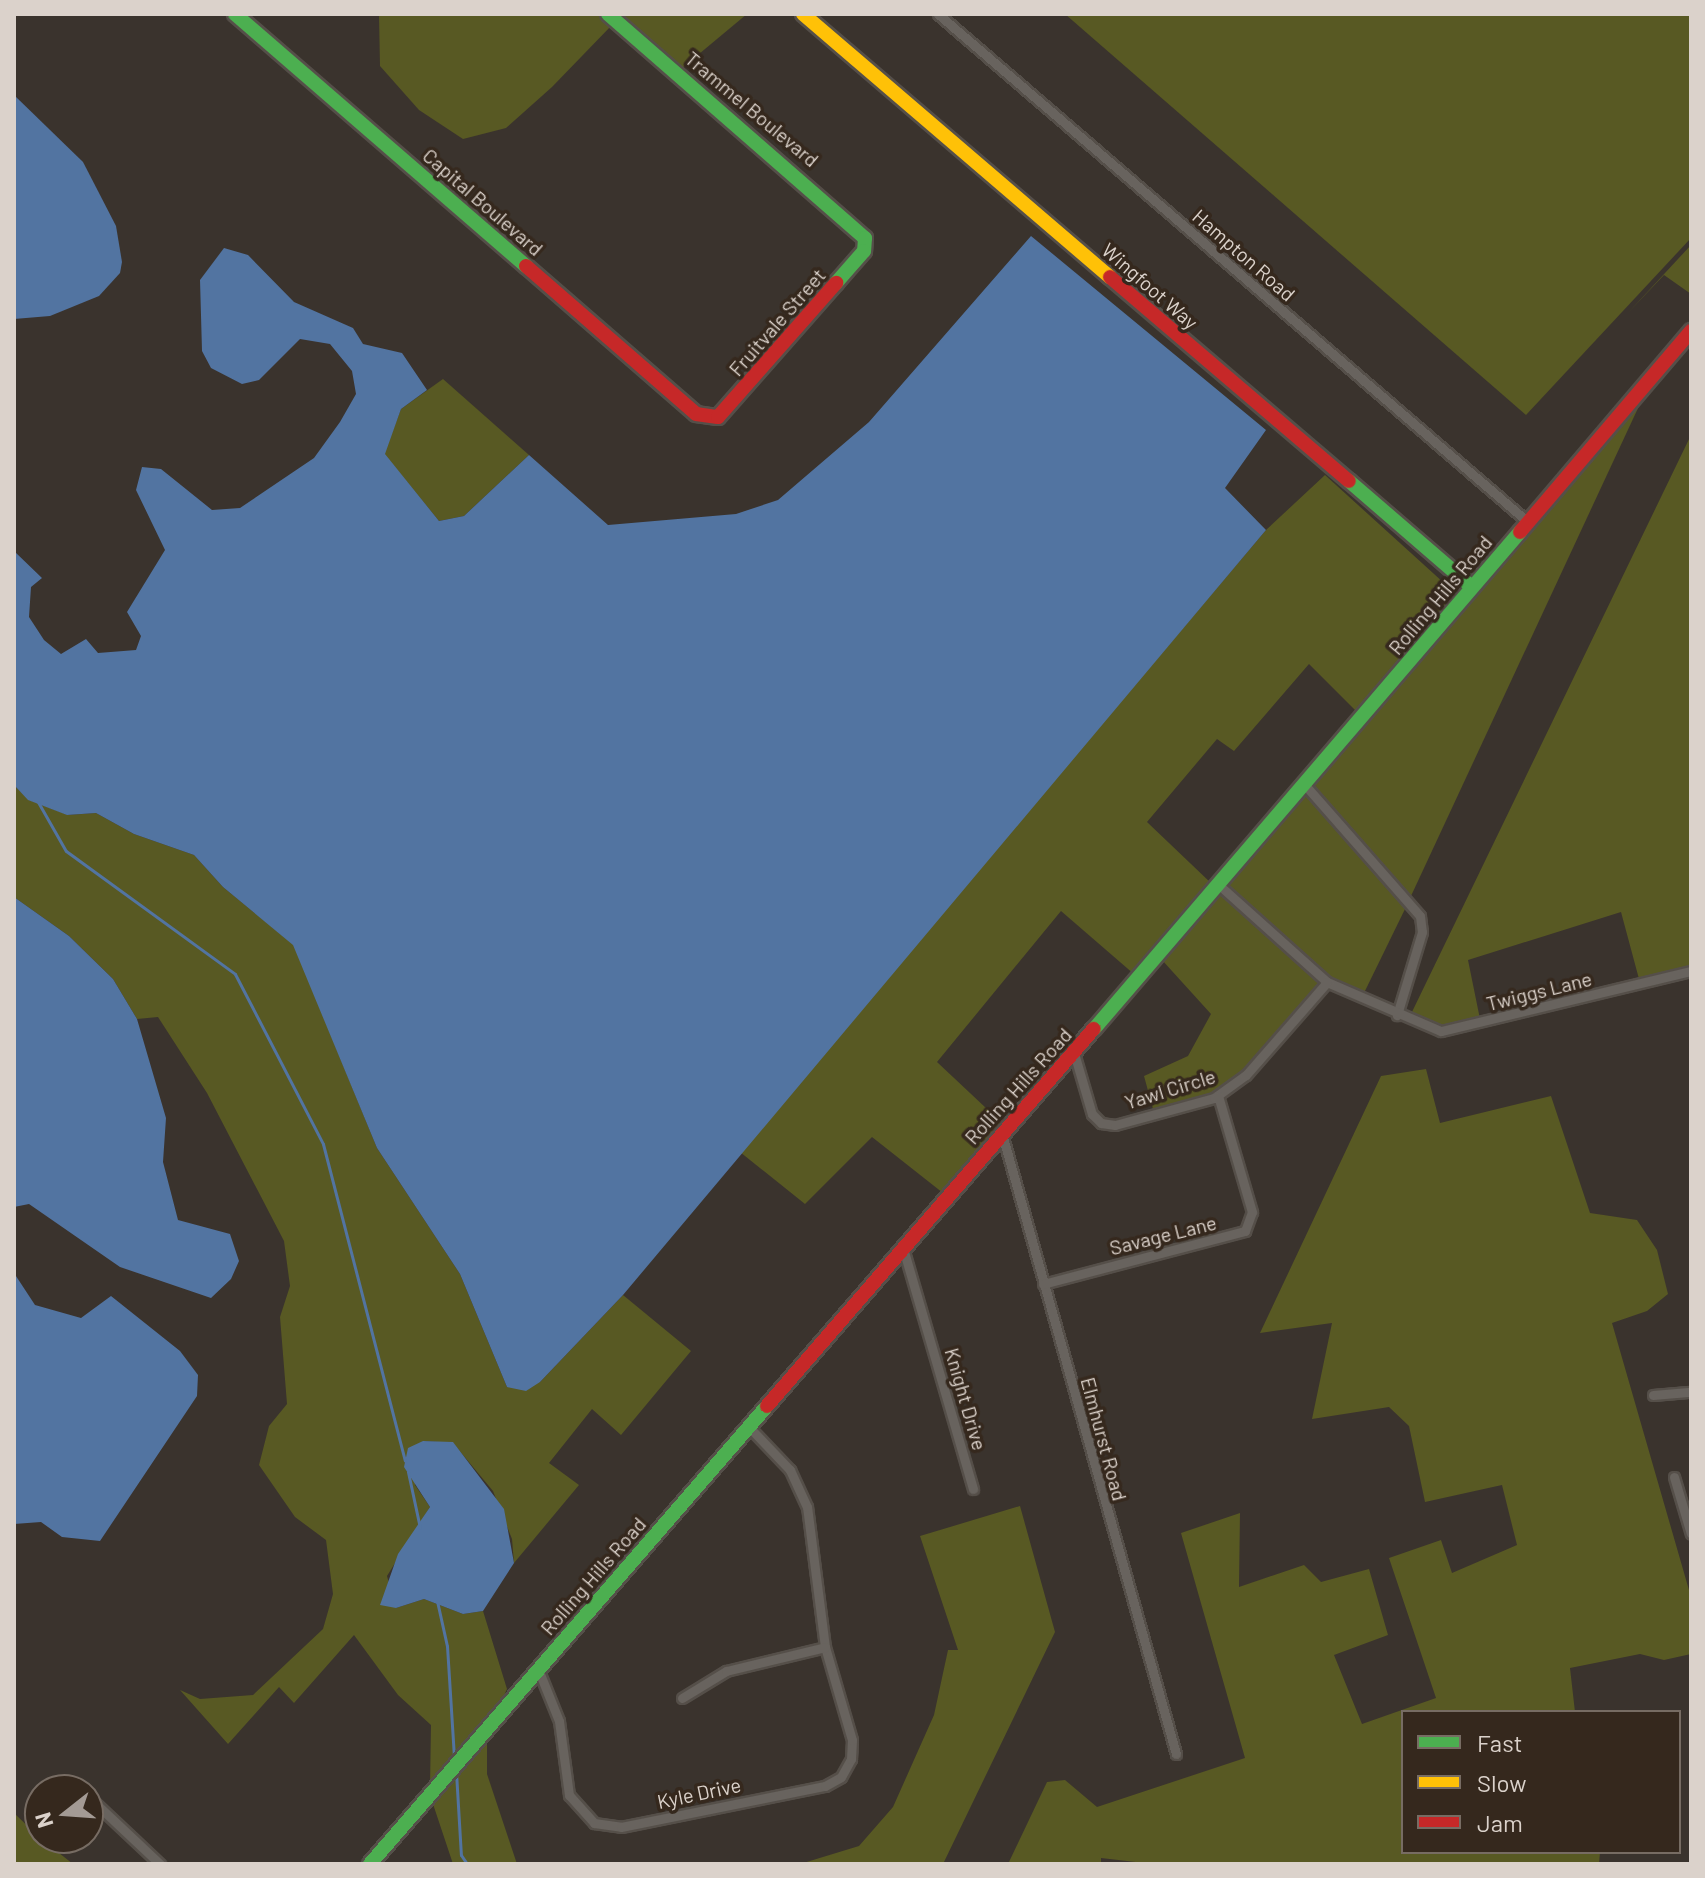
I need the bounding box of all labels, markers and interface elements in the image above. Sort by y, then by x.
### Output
street label: Trammel Boulevard [680,46,824,172]
street label: Capital Boulevard [418,143,548,261]
street label: Hampton Road [1188,204,1300,306]
street label: Wingfoot Way [1097,238,1203,334]
street label: Fruitvale Street [724,263,830,381]
street label: Rolling Hills Road [1383,531,1497,659]
street label: Twiggs Lane [1484,966,1594,1016]
street label: Rolling Hills Road [960,1023,1076,1149]
street label: Yawl Circle [1122,1064,1218,1114]
street label: Savage Lane [1107,1210,1219,1260]
street label: Knight Drive [940,1345,992,1453]
street label: Elmhurst Road [1076,1375,1132,1503]
street label: Rolling Hills Road [535,1512,651,1640]
legend [1401,1710,1681,1854]
text: Fast [1477,1728,1522,1757]
text: Slow [1477,1768,1526,1797]
street label: Kyle Drive [655,1772,743,1814]
north arrow [24,1774,104,1854]
text: Jam [1477,1808,1523,1837]
text: N [28,1810,58,1831]

